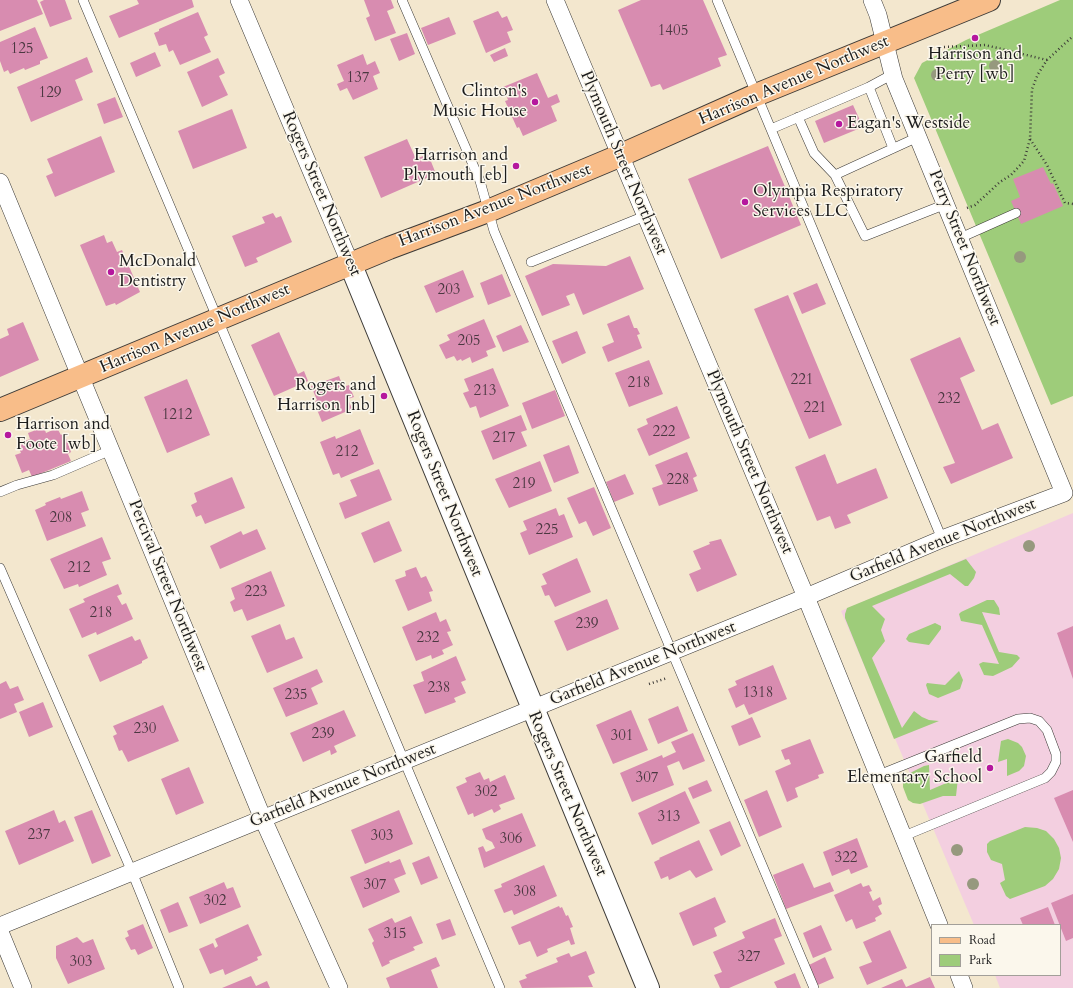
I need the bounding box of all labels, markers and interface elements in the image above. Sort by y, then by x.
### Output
house number: 1405 [658,23,688,41]
street label: Harrison Avenue Northwest [696,32,892,130]
marker: Harrison and Perry [wb] [970,33,980,43]
house number: 125 [10,41,34,59]
place label: Harrison and Perry [wb] [928,45,1022,85]
street label: Plymouth Street Northwest [575,68,671,258]
house number: 137 [346,70,370,88]
place label: Clinton's Music House [433,82,527,122]
house number: 129 [38,85,62,103]
marker: Clinton's Music House [530,97,540,107]
street label: Rogers Street Northwest [277,108,365,280]
place label: Eagan's Westside [847,114,970,134]
marker: Eagan's Westside [834,119,844,129]
place label: Harrison and Plymouth [eb] [403,146,508,186]
street label: Harrison Avenue Northwest [396,160,594,252]
marker: Harrison and Plymouth [eb] [511,161,521,171]
street label: Perry Street Northwest [923,167,1005,329]
place label: Olympia Respiratory Services LLC [753,182,903,222]
marker: Olympia Respiratory Services LLC [740,197,750,207]
place label: McDonald Dentistry [119,252,196,292]
marker: McDonald Dentistry [106,267,116,277]
street label: Harrison Avenue Northwest [97,280,293,378]
house number: 203 [437,282,461,300]
house number: 205 [457,333,481,351]
street label: Plymouth Street Northwest [701,367,797,557]
house number: 221 [790,372,814,390]
house number: 218 [627,375,651,393]
place label: Rogers and Harrison [nb] [277,376,376,416]
house number: 213 [473,383,497,401]
marker: Rogers and Harrison [nb] [379,391,389,401]
house number: 232 [937,391,961,409]
house number: 221 [803,400,827,418]
house number: 1212 [162,407,192,425]
street label: Rogers Street Northwest [401,408,487,580]
place label: Harrison and Foote [wb] [16,415,110,455]
house number: 222 [652,424,676,442]
marker: Harrison and Foote [wb] [3,430,13,440]
house number: 217 [492,430,516,448]
house number: 212 [335,444,359,462]
house number: 228 [666,472,690,490]
house number: 219 [512,476,536,494]
street label: Garfield Avenue Northwest [847,494,1039,588]
street label: Percival Street Northwest [123,497,211,675]
house number: 208 [49,510,73,528]
house number: 225 [535,522,559,540]
house number: 212 [67,560,91,578]
house number: 223 [244,584,268,602]
house number: 218 [89,605,113,623]
house number: 239 [575,616,599,634]
street label: Garfield Avenue Northwest [547,617,739,711]
house number: 232 [416,630,440,648]
house number: 238 [427,680,451,698]
house number: 1318 [743,685,773,703]
house number: 235 [284,687,308,705]
street label: Rogers Street Northwest [523,708,611,880]
house number: 230 [133,721,157,739]
house number: 239 [311,726,335,744]
house number: 301 [610,728,634,746]
street label: Garfield Avenue Northwest [247,739,439,833]
place label: Garfield Elementary School [847,748,982,788]
marker: Garfield Elementary School [985,763,995,773]
house number: 307 [635,770,659,788]
house number: 302 [474,784,498,802]
house number: 313 [657,809,681,827]
house number: 237 [27,827,51,845]
house number: 303 [370,828,394,846]
house number: 306 [499,831,523,849]
house number: 322 [834,850,858,868]
house number: 307 [363,877,387,895]
house number: 308 [513,884,537,902]
house number: 302 [203,893,227,911]
legend [931,924,1061,976]
house number: 315 [383,926,407,944]
text: Road [969,932,995,948]
house number: 327 [737,949,761,967]
text: Park [969,952,992,968]
house number: 303 [69,954,93,972]

